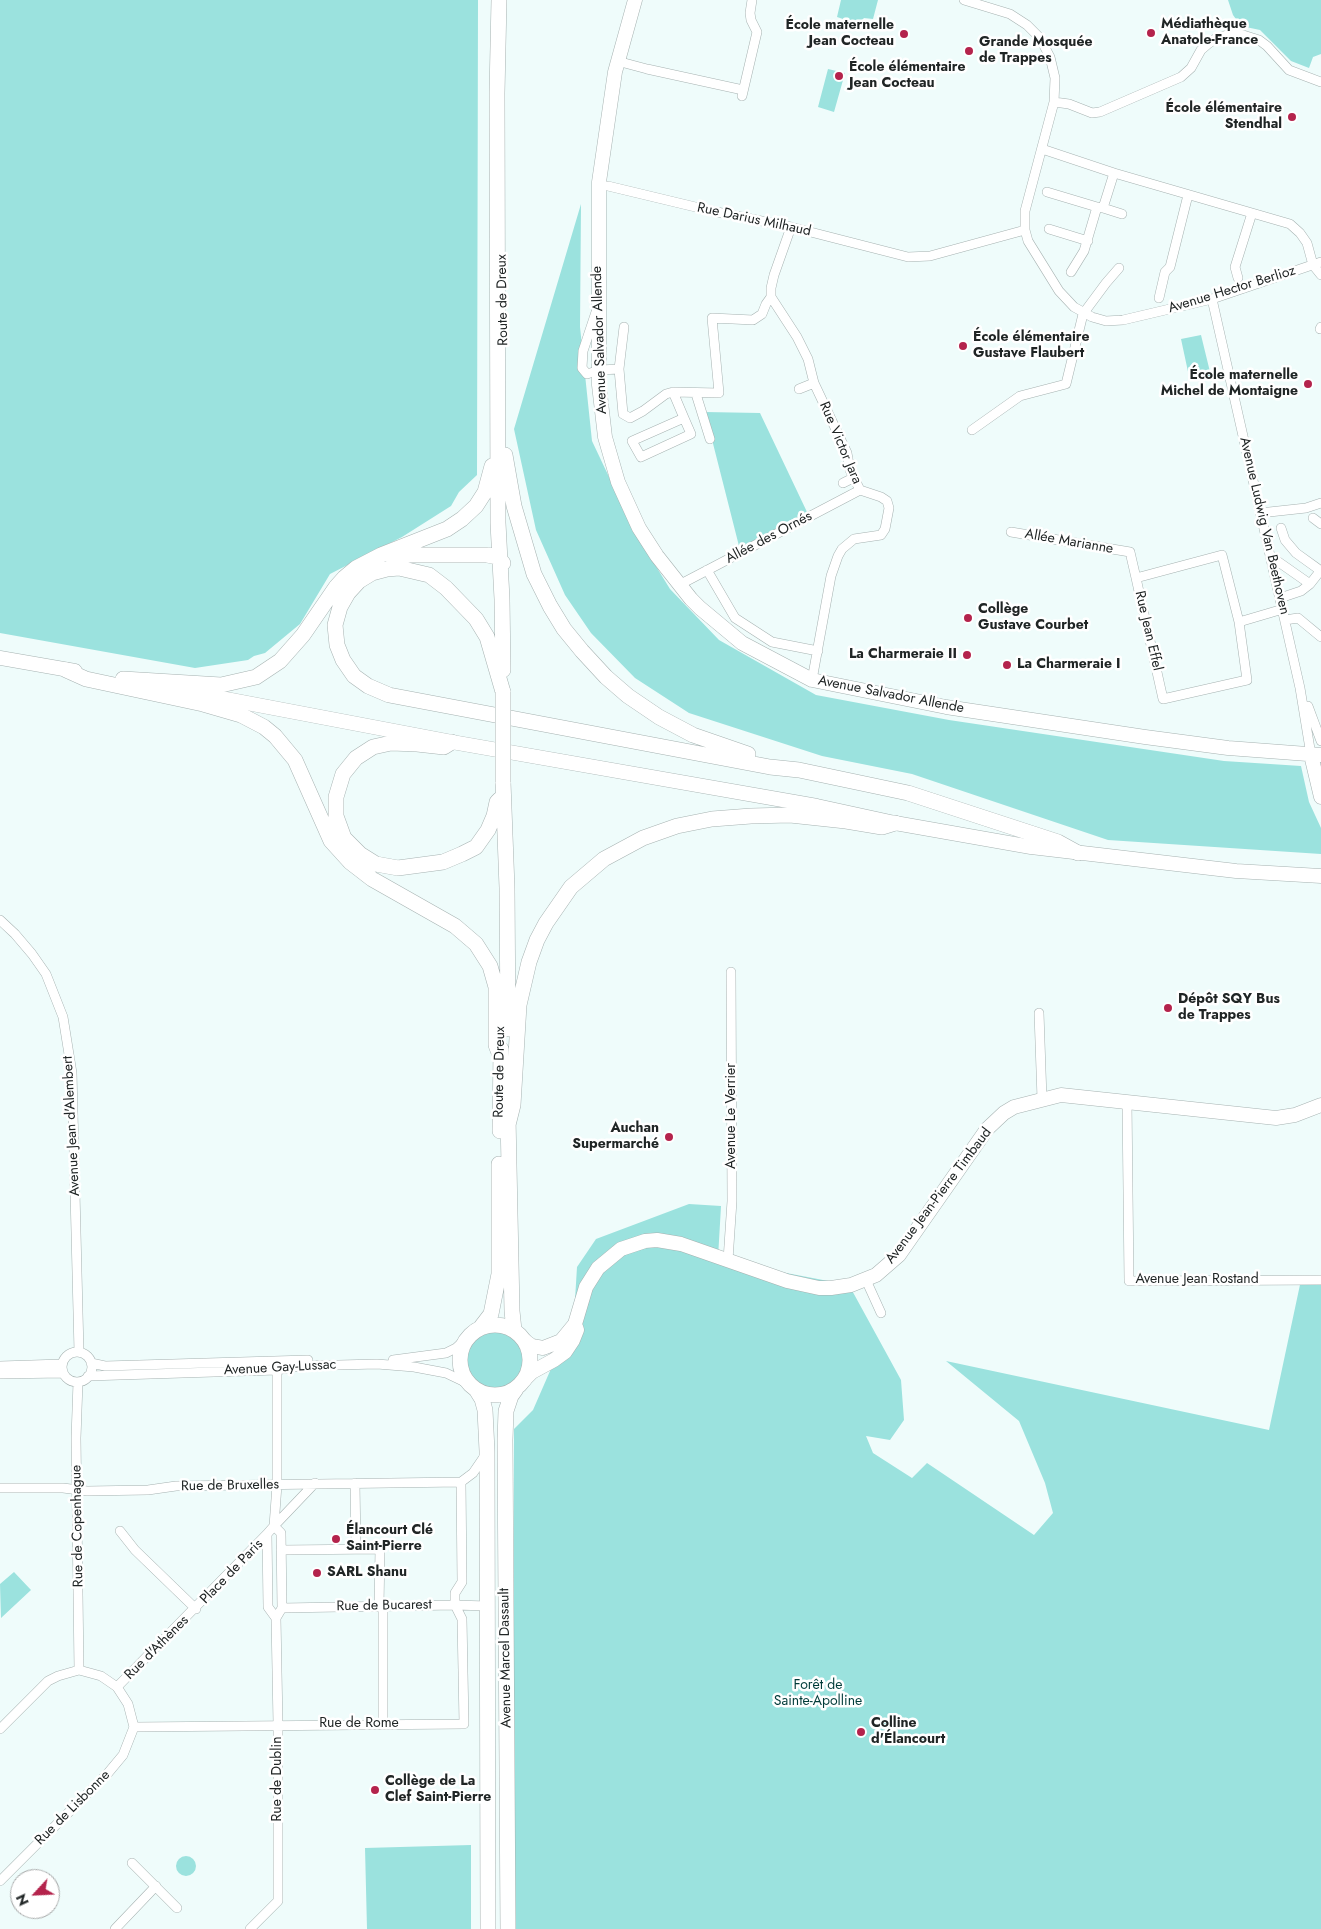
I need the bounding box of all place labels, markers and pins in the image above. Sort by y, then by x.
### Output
place label: Médiathèque Anatole-France [1161,17,1258,49]
place label: École maternelle Jean Cocteau [785,18,894,50]
marker: Médiathèque Anatole-France [1145,27,1157,39]
marker: École maternelle Jean Cocteau [898,28,910,40]
place label: Grande Mosquée de Trappes [979,35,1092,68]
marker: Grande Mosquée de Trappes [963,45,975,57]
place label: École élémentaire Jean Cocteau [849,60,965,92]
marker: École élémentaire Jean Cocteau [833,70,845,82]
place label: École élémentaire Stendhal [1166,101,1282,134]
marker: École élémentaire Stendhal [1286,111,1298,123]
place label: École élémentaire Gustave Flaubert [973,330,1089,362]
marker: École élémentaire Gustave Flaubert [957,340,969,352]
place label: École maternelle Michel de Montaigne [1161,368,1298,401]
marker: École maternelle Michel de Montaigne [1302,378,1314,390]
place label: Collège Gustave Courbet [978,602,1088,634]
marker: Collège Gustave Courbet [962,612,974,624]
place label: La Charmeraie II [849,647,957,663]
marker: La Charmeraie II [961,649,973,661]
place label: La Charmeraie I [1017,657,1121,673]
marker: La Charmeraie I [1001,659,1013,671]
place label: Dépôt SQY Bus de Trappes [1178,992,1280,1024]
marker: Dépôt SQY Bus de Trappes [1162,1002,1174,1014]
place label: Auchan Supermarché [572,1121,659,1154]
marker: Auchan Supermarché [663,1131,675,1143]
place label: Élancourt Clé Saint-Pierre [346,1523,433,1555]
marker: Élancourt Clé Saint-Pierre [330,1533,342,1545]
place label: SARL Shanu [327,1565,407,1581]
marker: SARL Shanu [311,1567,323,1579]
place label: Colline d'Élancourt [871,1716,945,1748]
marker: Colline d'Élancourt [855,1726,867,1738]
place label: Collège de La Clef Saint-Pierre [385,1774,491,1806]
marker: Collège de La Clef Saint-Pierre [369,1784,381,1796]

